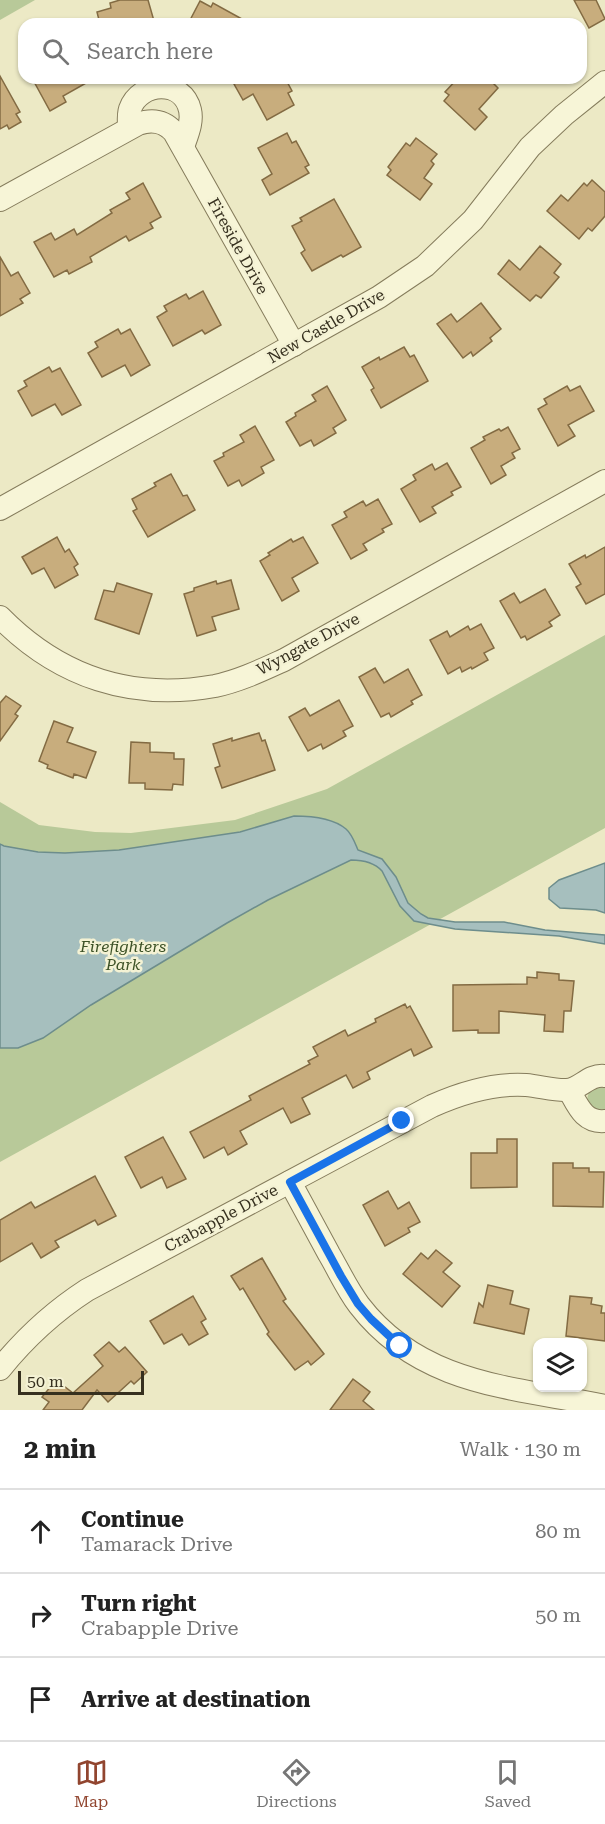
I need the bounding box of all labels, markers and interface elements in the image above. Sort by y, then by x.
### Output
search box [18,18,587,84]
icon: search [39,35,72,68]
text: Search here [87,39,213,64]
street label: Fireside Drive [204,194,272,298]
street label: New Castle Drive [264,285,388,367]
street label: Wyngate Drive [253,609,363,679]
park label: Firefighters Park [79,937,166,974]
route end [388,1107,414,1133]
street label: Crabapple Drive [161,1180,281,1256]
route start [386,1332,412,1358]
map controls [533,1338,587,1392]
button: layers [533,1338,587,1392]
scale bar [18,1368,144,1396]
text: 50 m [27,1372,64,1391]
text: 2 min [24,1434,96,1464]
text: Walk · 130 m [460,1437,581,1461]
text: Continue [81,1507,184,1532]
icon: ahead [24,1515,57,1548]
text: 80 m [535,1519,581,1543]
text: Tamarack Drive [81,1532,233,1556]
text: Turn right [81,1591,196,1616]
icon: right [24,1599,57,1632]
text: 50 m [535,1603,581,1627]
text: Crabapple Drive [81,1616,238,1640]
icon: arrive [24,1683,57,1716]
text: Arrive at destination [81,1687,310,1712]
tab: Map [74,1756,108,1811]
tab: Directions [256,1756,337,1811]
tab: Saved [485,1756,531,1811]

